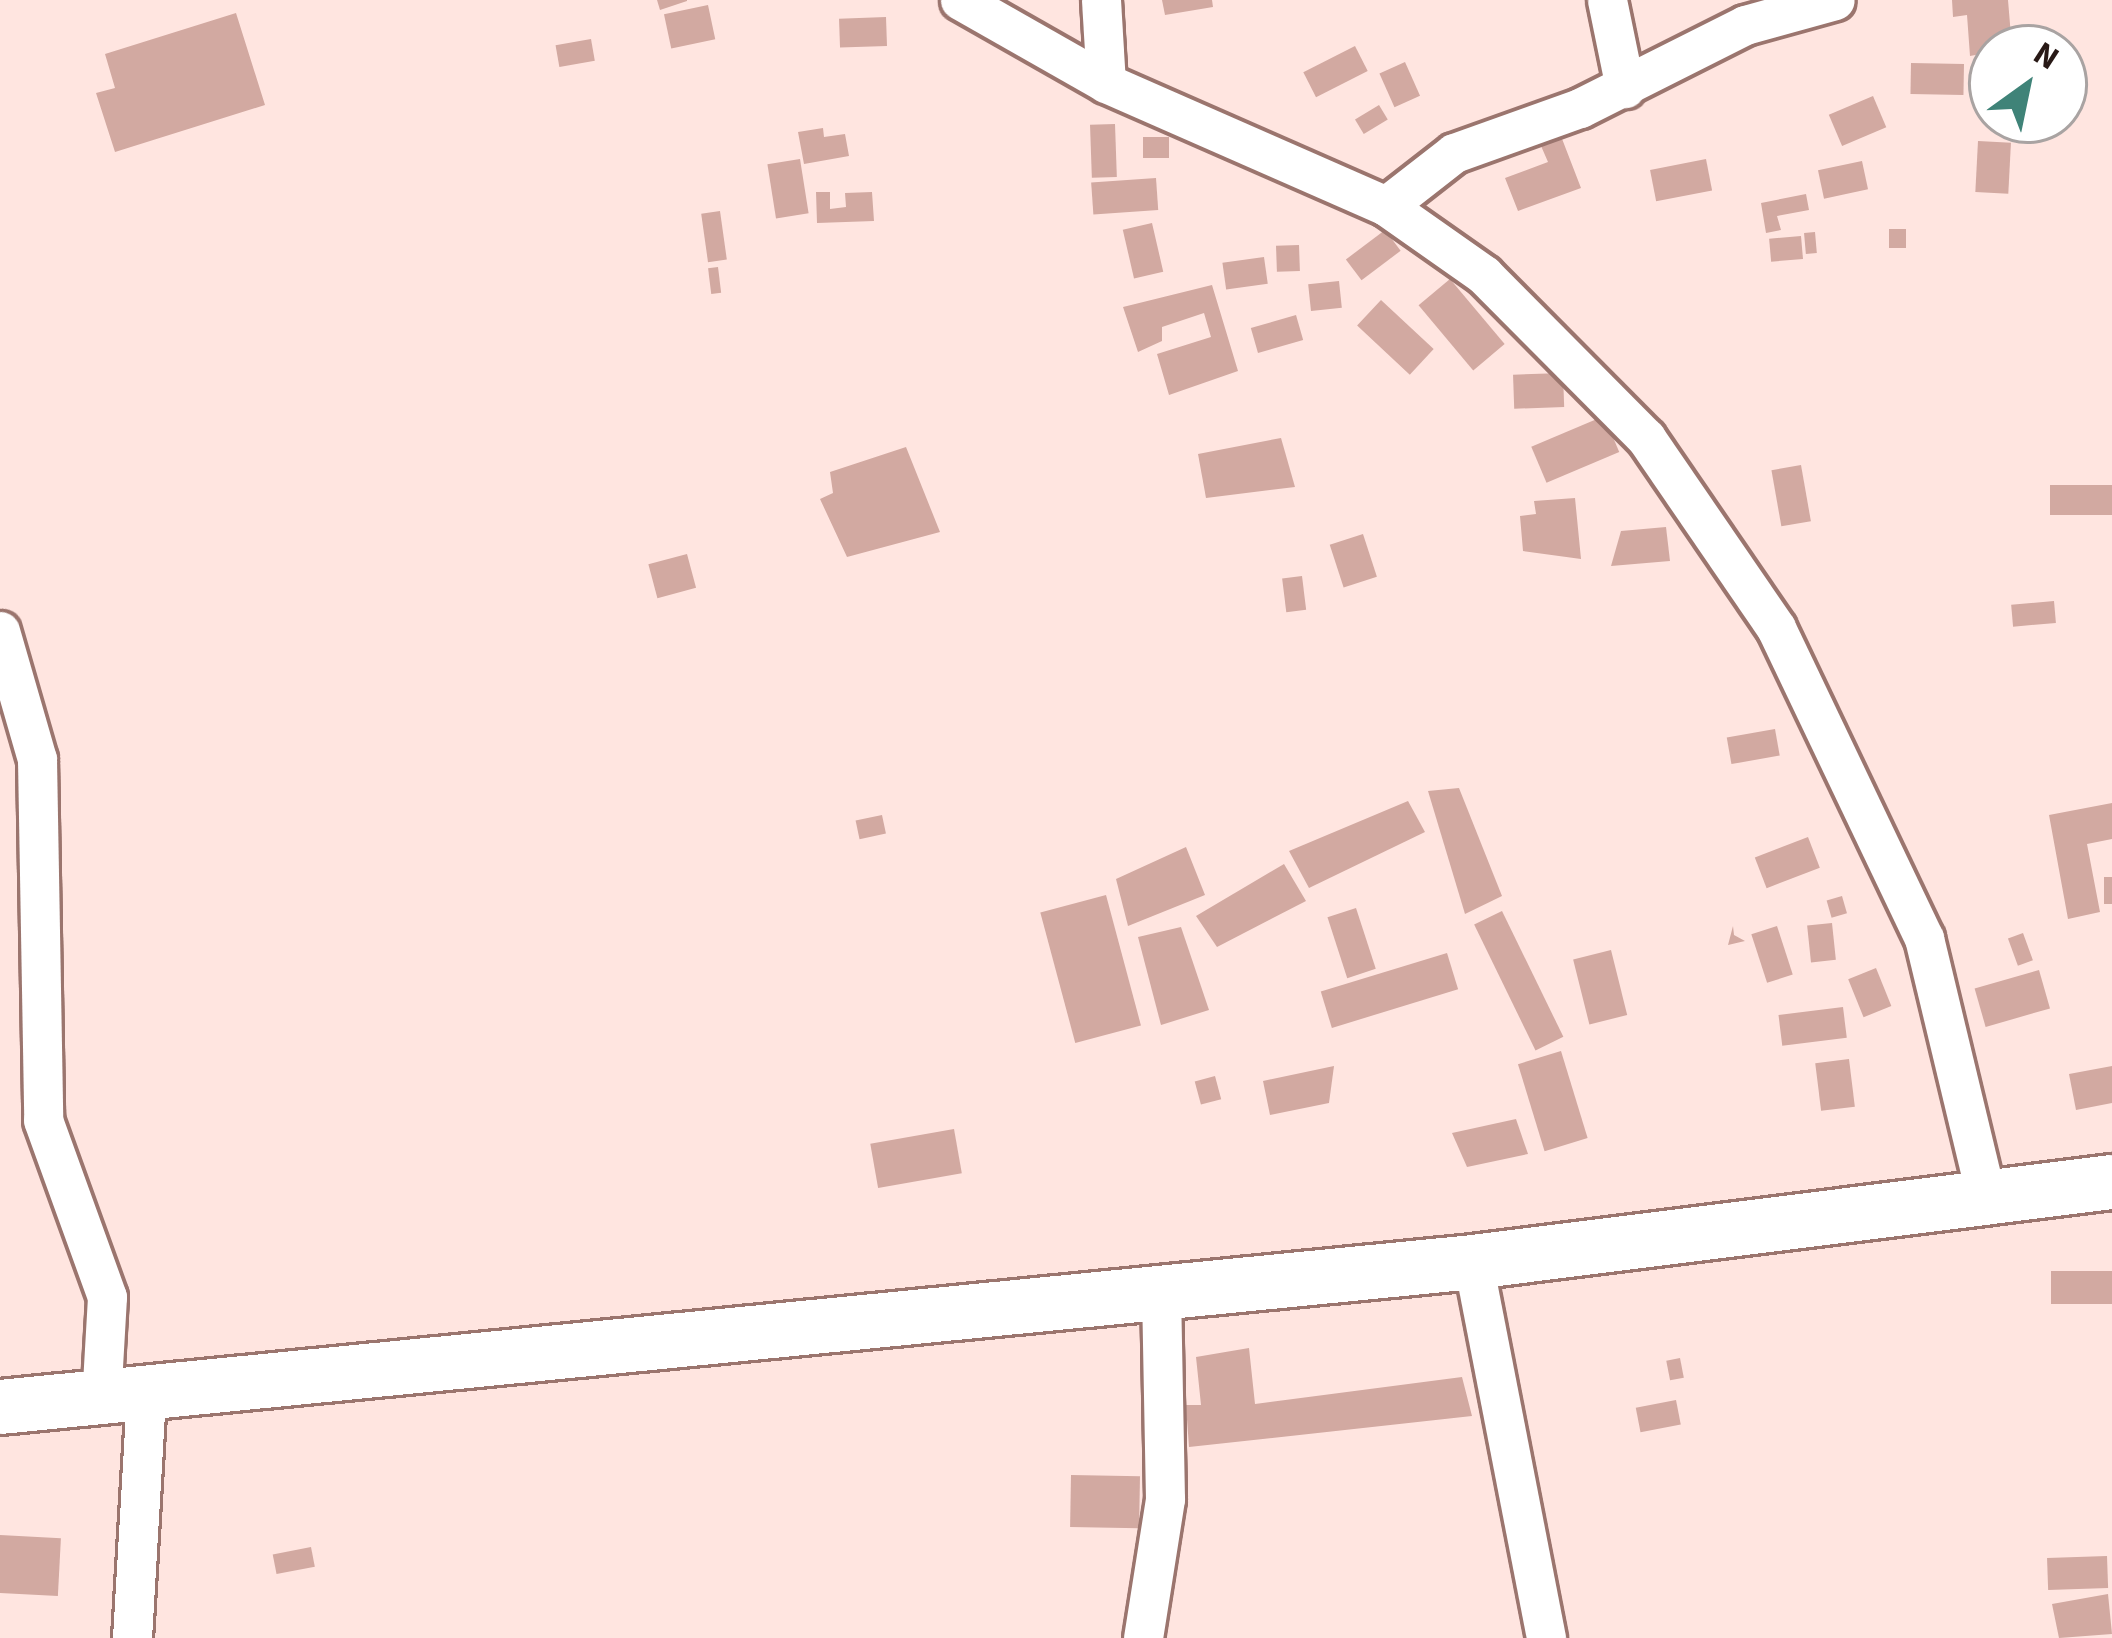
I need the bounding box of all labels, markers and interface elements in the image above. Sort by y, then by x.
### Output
north arrow [1968,24,2088,144]
text: N [2024,30,2068,82]

